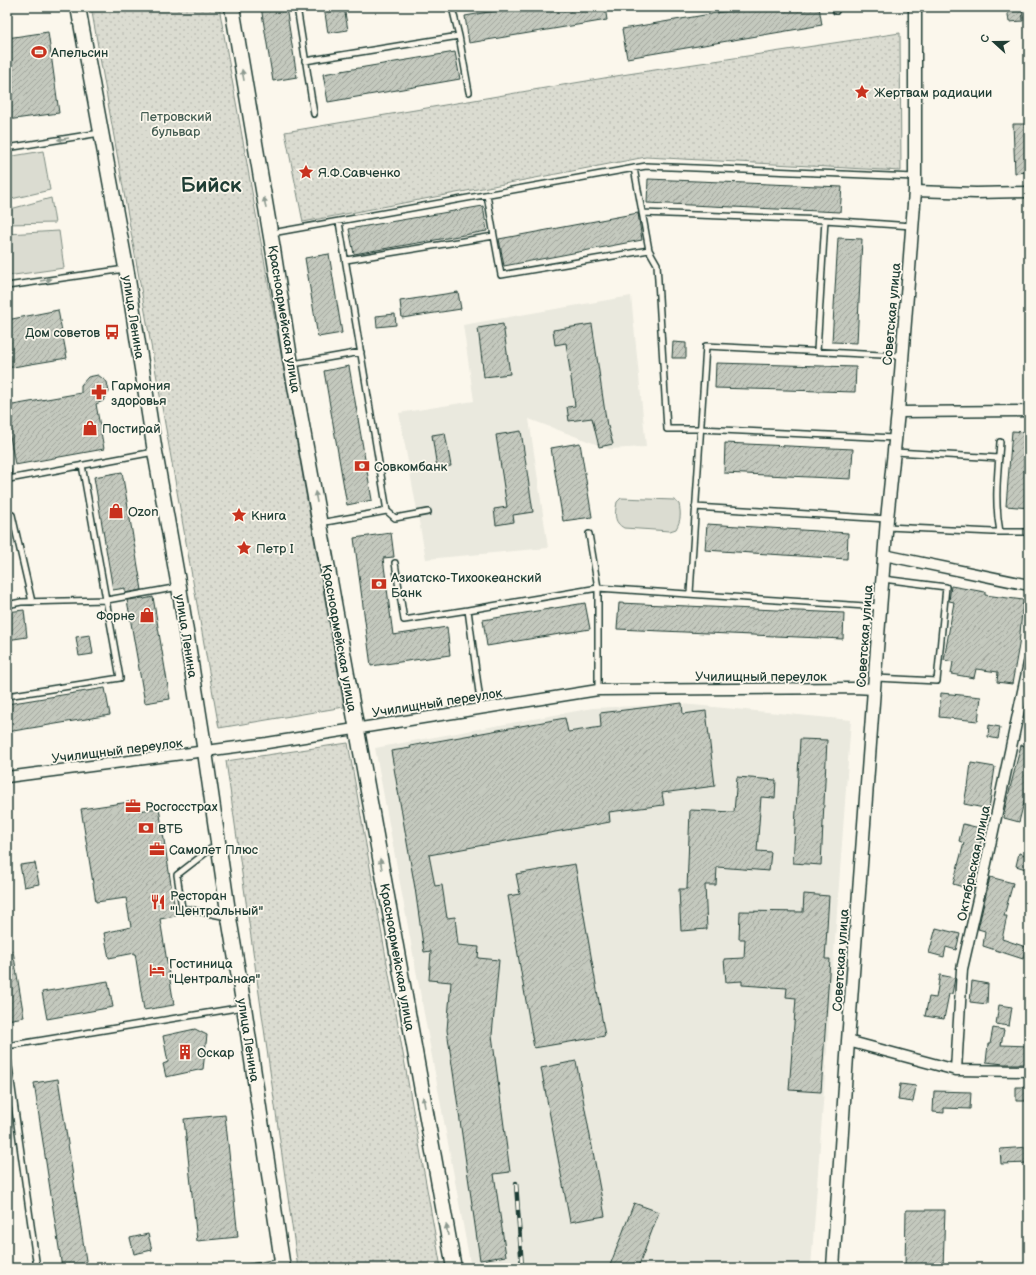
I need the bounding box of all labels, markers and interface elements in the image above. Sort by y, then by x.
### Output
north arrow [974,22,1014,62]
text: С [978,32,993,44]
sports icon: Апельсин [30,43,48,61]
place label: Апельсин [50,45,108,61]
one-way arrow [240,69,246,81]
place icon: Жертвам радиации [853,83,871,101]
place label: Жертвам радиации [874,85,992,101]
park label: Петровский бульвар [140,109,212,140]
one-way arrow [57,136,69,142]
place icon: Я.Ф.Савченко [297,163,315,181]
place label: Я.Ф.Савченко [318,165,401,181]
district label: Бийск [181,173,242,198]
one-way arrow [262,197,268,209]
street label: Красноармейская улица [264,244,304,395]
street label: Советская улица [880,262,904,366]
street label: улица Ленина [118,274,148,361]
one-way arrow [39,277,52,283]
bus stop icon: Дом советов [103,323,121,341]
place label: Дом советов [25,325,100,341]
place label: Гармония здоровья [111,378,170,409]
pharmacy icon: Гармония здоровья [90,383,108,401]
shop icon: Постирай [81,419,99,437]
place label: Постирай [102,421,161,437]
bank icon: Совкомбанк [353,457,371,475]
place label: Совкомбанк [374,459,448,475]
one-way arrow [312,491,318,503]
shop icon: Ozon [107,502,125,520]
place label: Ozon [128,504,158,520]
place icon: Книга [230,506,248,524]
place label: Книга [251,508,287,524]
place icon: Петр I [235,539,253,557]
place label: Петр I [256,541,294,557]
street label: Красноармейская улица [318,563,360,714]
place label: Азиатско-Тихоокеанский Банк [390,570,542,601]
bank icon: Азиатско-Тихоокеанский Банк [370,575,388,593]
street label: Советская улица [853,584,877,688]
street label: улица Ленина [171,593,201,680]
shop icon: Форне [138,606,156,624]
place label: Форне [96,608,135,624]
street label: Училищный переулок [695,669,827,685]
street label: Училищный переулок [371,685,504,721]
street label: Училищный переулок [51,735,184,767]
office icon: Росгосстрах [124,797,142,815]
place label: Росгосстрах [145,799,218,815]
street label: Октябрьская улица [954,804,994,923]
bank icon: ВТБ [137,819,155,837]
place label: ВТБ [158,821,183,837]
office icon: Самолет Плюс [148,840,166,858]
place label: Самолет Плюс [169,842,259,858]
one-way arrow [377,858,383,870]
street label: Красноармейская улица [376,882,418,1033]
place label: Ресторан "Центральный" [170,888,263,919]
restaurant icon: Ресторан "Центральный" [149,893,167,911]
street label: Советская улица [829,908,853,1012]
place label: Гостиница "Центральная" [169,956,261,987]
hotel icon: Гостиница "Центральная" [148,961,166,979]
street label: улица Ленина [233,997,263,1084]
building icon: Оскар [176,1043,194,1061]
place label: Оскар [197,1045,235,1061]
one-way arrow [421,1096,427,1108]
one-way arrow [444,1224,450,1236]

